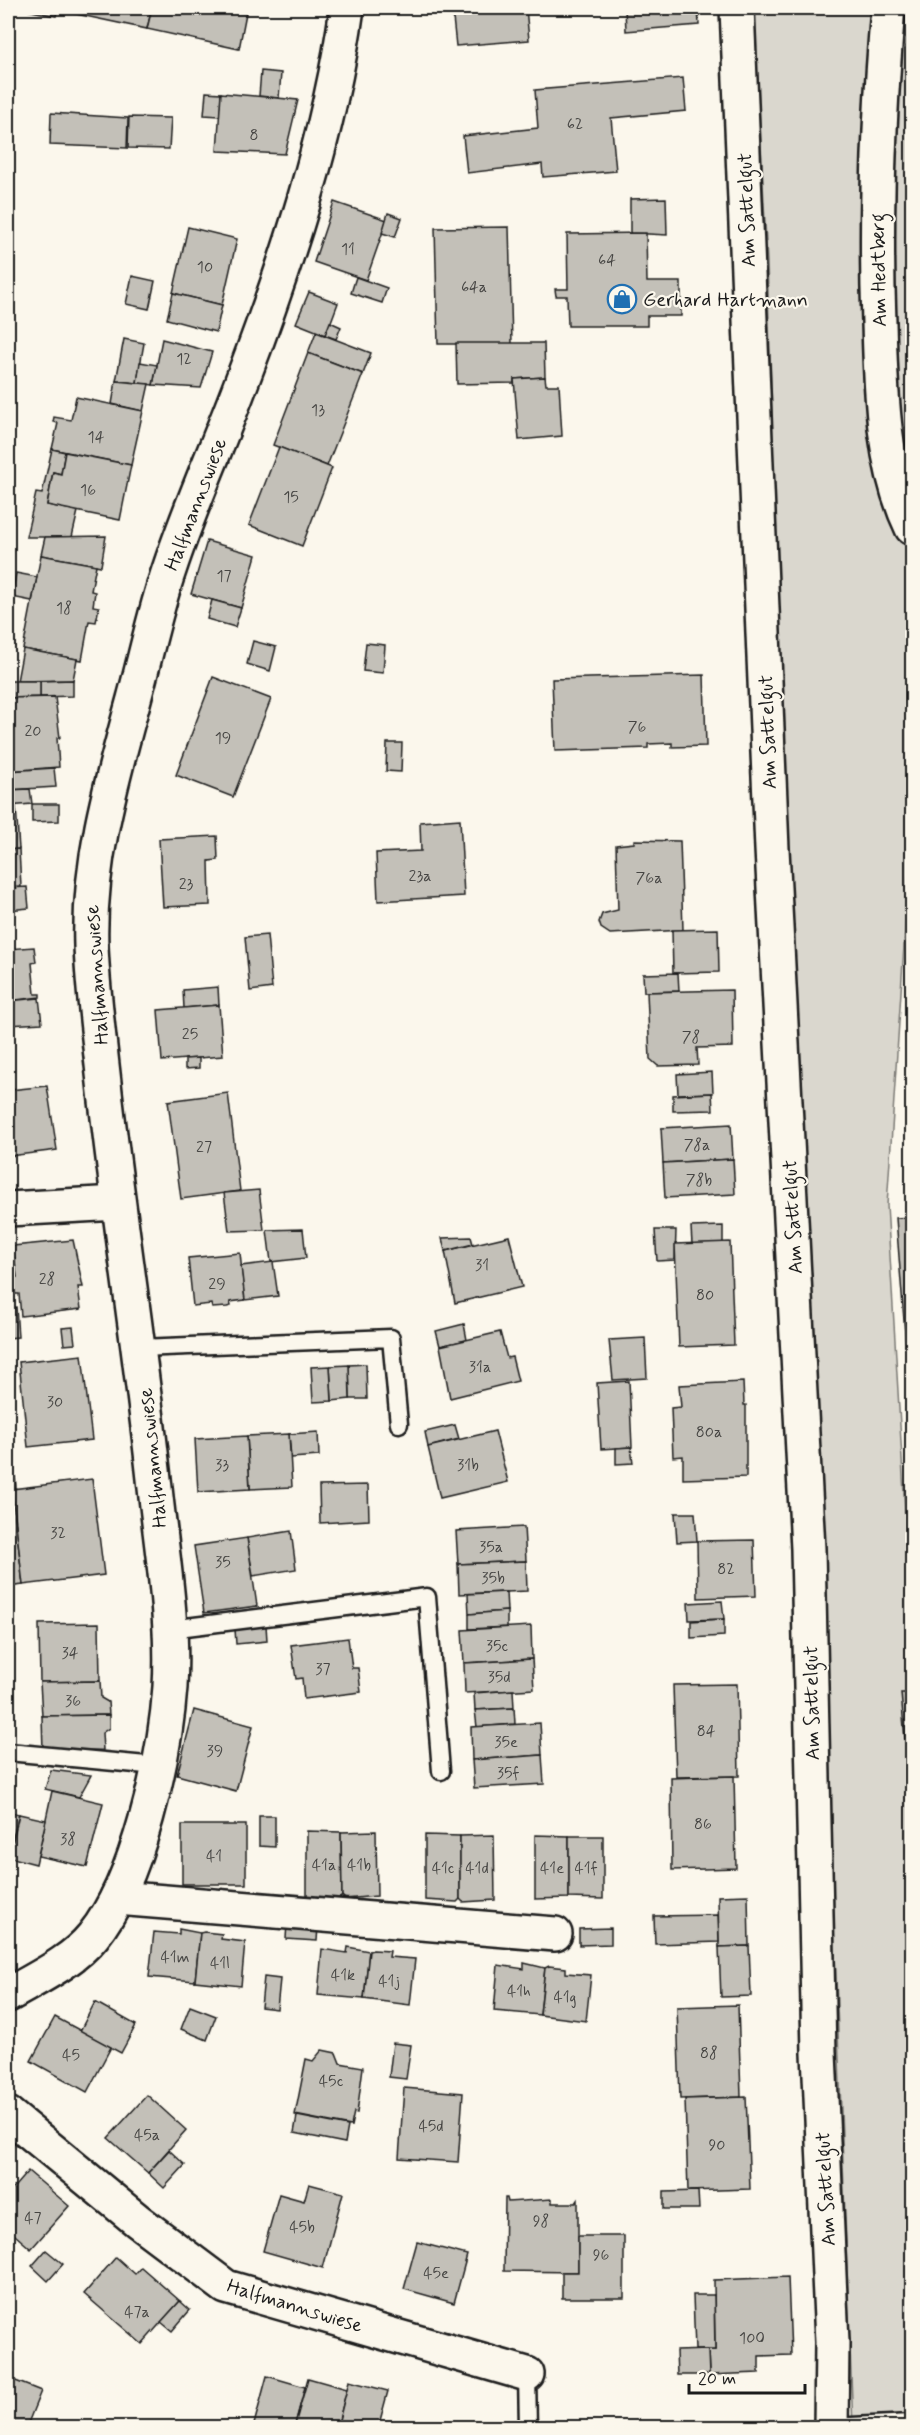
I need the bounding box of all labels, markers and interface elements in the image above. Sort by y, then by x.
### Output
house number: 62 [567,114,583,135]
house number: 8 [249,125,259,146]
street label: Am Sattelgut [732,152,765,268]
street label: Am Hedtberg [865,213,896,327]
house number: 11 [341,239,355,260]
house number: 64 [598,250,616,271]
house number: 10 [197,257,213,278]
house number: 64a [461,277,487,298]
shop icon: Gerhard Hartmann [606,283,638,315]
place label: Gerhard Hartmann [643,287,808,314]
house number: 12 [176,349,192,370]
house number: 13 [311,400,325,421]
house number: 14 [88,427,105,448]
street label: Halfmannswiese [159,434,234,575]
house number: 16 [80,480,96,501]
house number: 15 [283,487,299,508]
house number: 17 [216,566,232,587]
house number: 18 [56,598,72,619]
street label: Am Sattelgut [753,674,786,790]
house number: 76 [628,717,646,738]
house number: 20 [25,721,42,742]
house number: 19 [215,728,231,749]
house number: 23a [409,866,431,887]
house number: 76a [636,868,662,889]
house number: 23 [179,874,194,895]
street label: Halfmannswiese [79,904,116,1046]
house number: 25 [182,1024,198,1045]
house number: 78 [682,1027,700,1048]
house number: 78a [684,1135,710,1156]
house number: 27 [196,1137,212,1158]
street label: Am Sattelgut [777,1159,812,1275]
house number: 78b [686,1170,712,1191]
house number: 31 [475,1255,489,1276]
house number: 28 [39,1269,55,1290]
house number: 29 [208,1274,226,1295]
house number: 80 [696,1285,714,1306]
house number: 31a [469,1357,491,1378]
street label: Halfmannswiese [133,1387,174,1529]
house number: 30 [47,1392,63,1413]
house number: 80a [696,1422,722,1443]
house number: 33 [215,1455,229,1476]
house number: 31b [457,1455,479,1476]
house number: 32 [50,1523,66,1544]
house number: 35a [479,1537,503,1558]
house number: 35 [215,1552,231,1573]
house number: 82 [717,1559,735,1580]
house number: 35b [481,1568,505,1589]
house number: 35c [486,1636,509,1657]
house number: 34 [62,1643,79,1664]
street label: Am Sattelgut [798,1645,829,1761]
house number: 37 [315,1659,331,1680]
house number: 35d [487,1667,511,1688]
house number: 36 [65,1691,81,1712]
house number: 84 [697,1721,716,1742]
house number: 35e [494,1732,518,1753]
house number: 39 [207,1741,223,1762]
house number: 35f [497,1763,519,1784]
house number: 86 [694,1814,712,1835]
house number: 38 [60,1829,76,1850]
house number: 41 [206,1846,222,1867]
house number: 41a [312,1855,336,1876]
house number: 41b [347,1855,371,1876]
house number: 41c [432,1858,455,1879]
house number: 41d [465,1858,489,1879]
house number: 41e [540,1858,564,1879]
house number: 41f [574,1858,598,1879]
house number: 41m [161,1947,189,1968]
house number: 41l [210,1953,230,1974]
house number: 41k [331,1965,355,1986]
house number: 41j [378,1971,400,1992]
house number: 41h [507,1981,531,2002]
house number: 41g [553,1987,577,2008]
house number: 88 [700,2043,718,2064]
house number: 45 [62,2045,80,2066]
house number: 45c [319,2071,344,2092]
house number: 45d [418,2116,444,2137]
house number: 45a [134,2125,160,2146]
street label: Am Sattelgut [810,2131,845,2247]
house number: 90 [708,2135,726,2156]
house number: 47 [24,2208,42,2229]
house number: 98 [533,2211,549,2232]
house number: 45b [289,2217,315,2238]
house number: 96 [593,2245,609,2266]
house number: 45e [423,2263,449,2284]
street label: Halfmannswiese [223,2273,366,2340]
house number: 47a [124,2302,150,2323]
house number: 100 [739,2328,765,2349]
scale bar [689,2357,804,2395]
text: 20 m [698,2367,736,2391]

